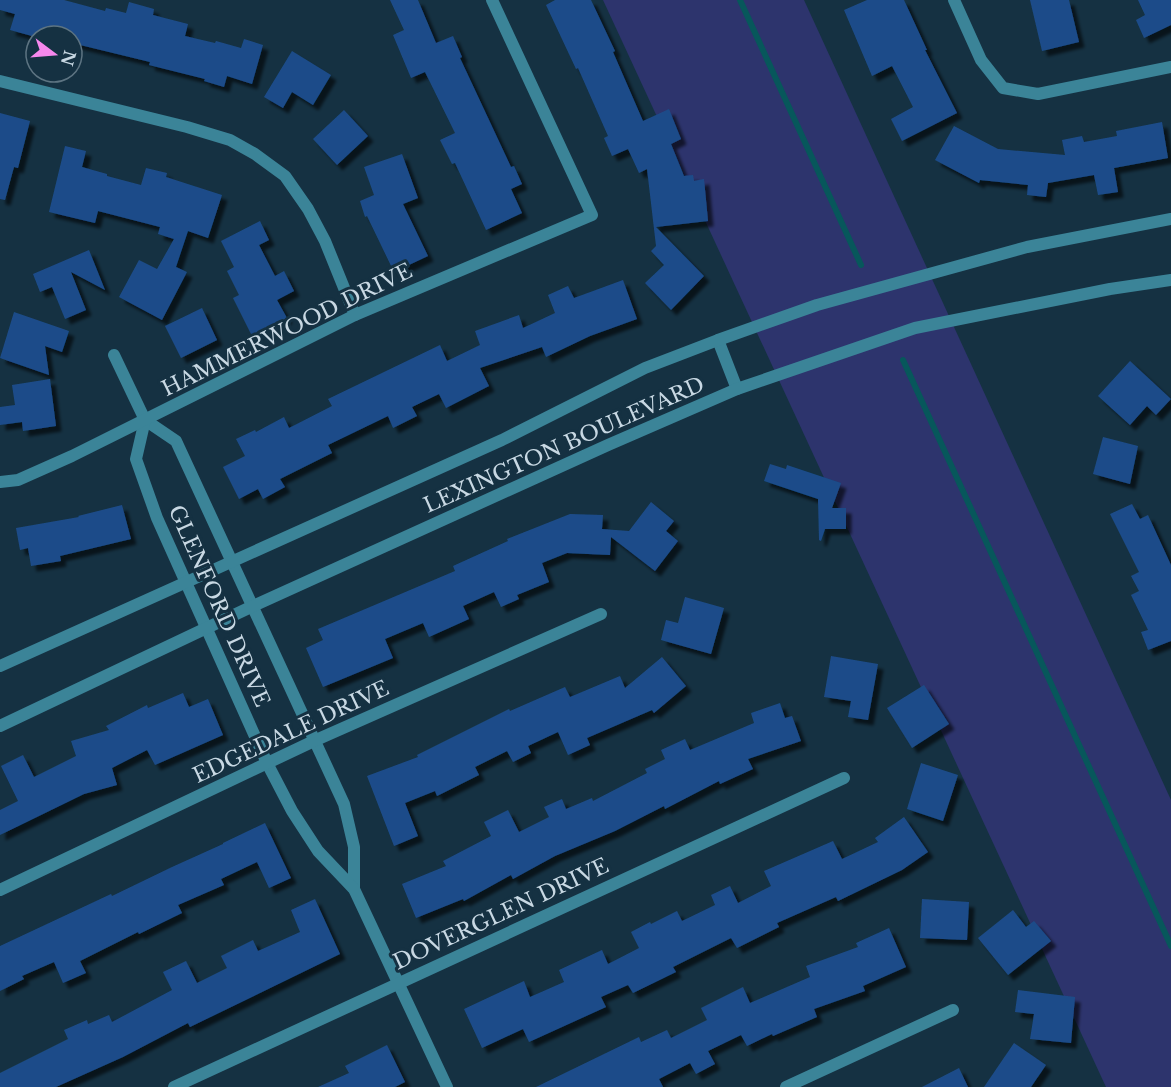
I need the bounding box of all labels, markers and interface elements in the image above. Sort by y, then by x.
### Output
north arrow [24,24,84,84]
text: N [57,48,80,68]
street label: HAMMERWOOD DRIVE [157,258,417,402]
street label: LEXINGTON BOULEVARD [420,371,708,519]
street label: GLENFORD DRIVE [163,501,275,711]
street label: EDGEDALE DRIVE [189,675,393,789]
street label: DOVERGLEN DRIVE [389,853,613,975]

